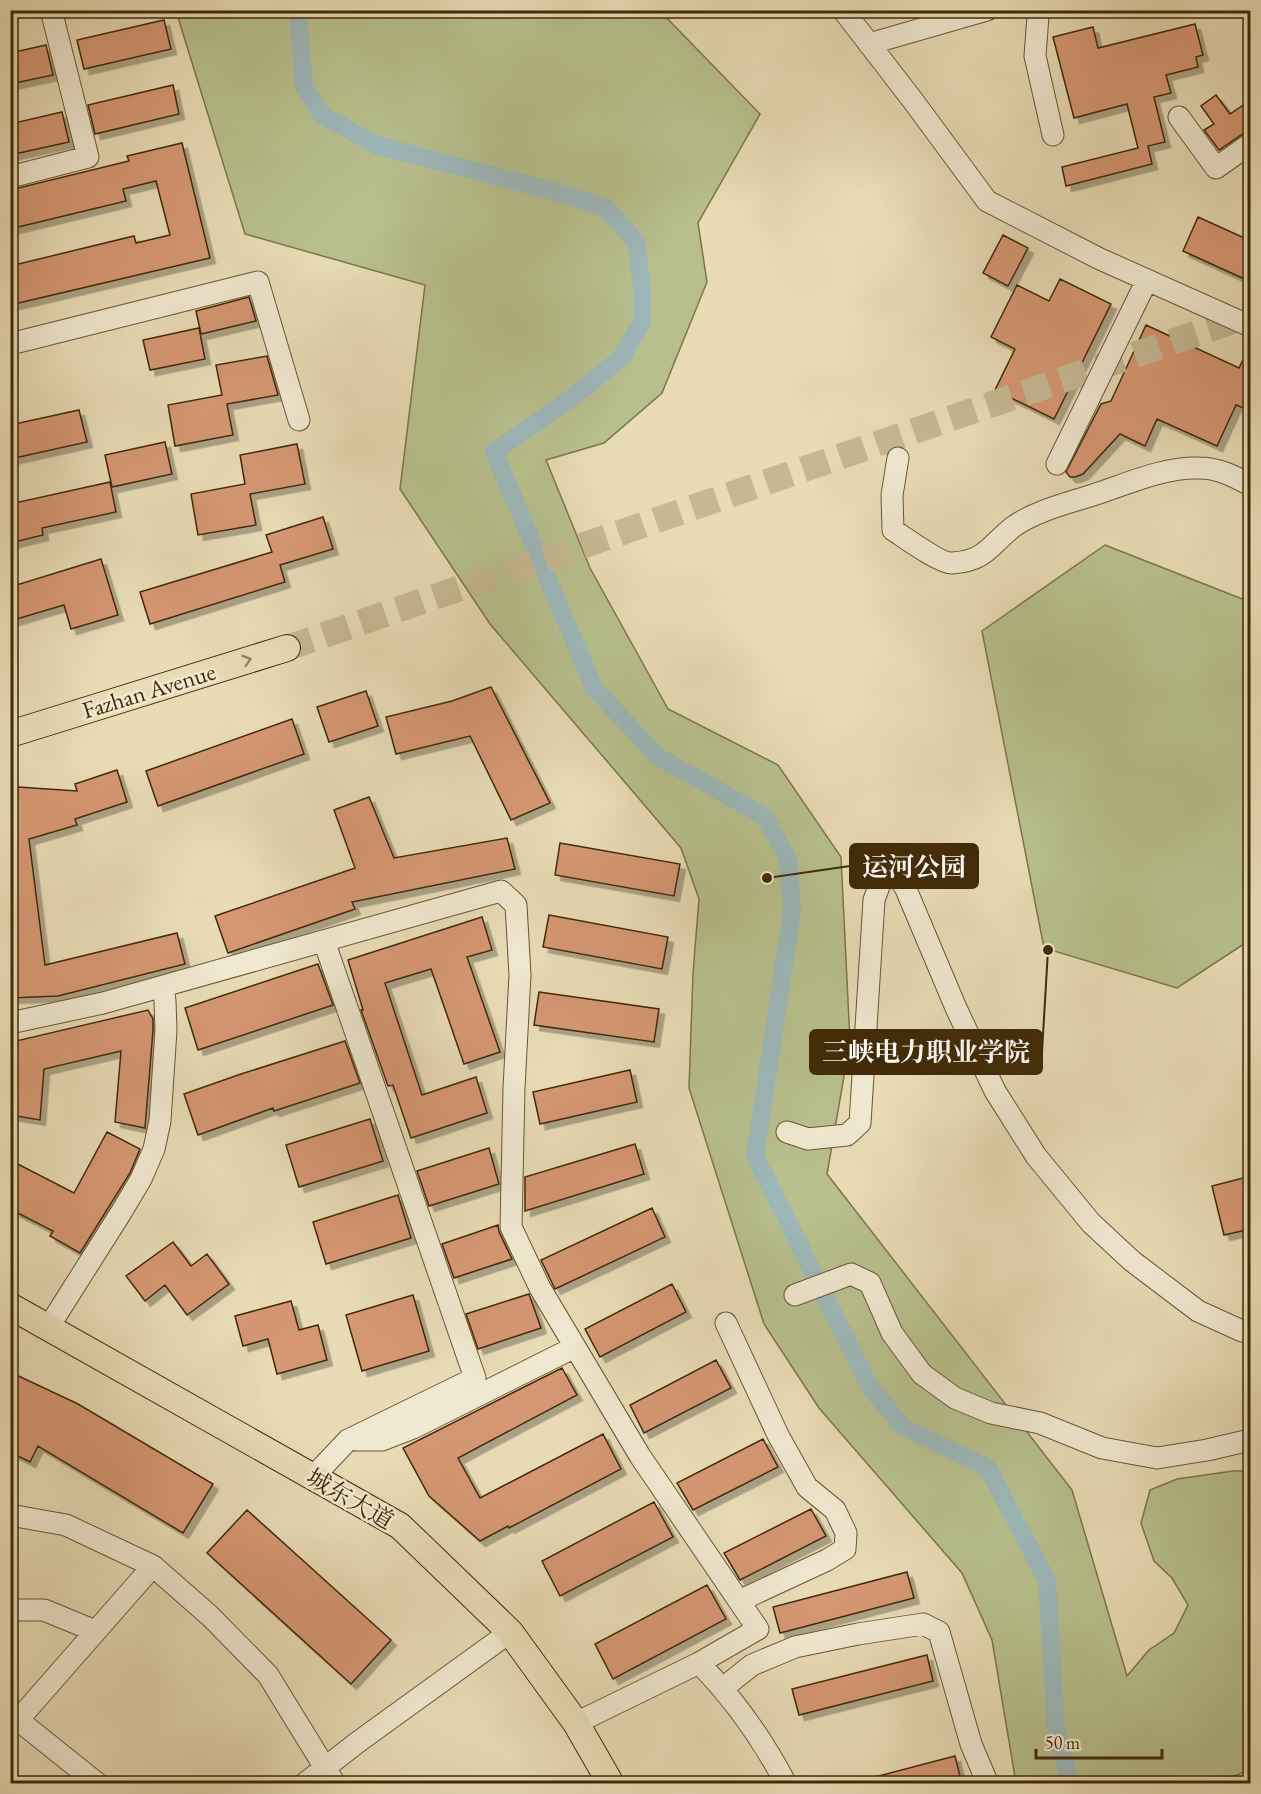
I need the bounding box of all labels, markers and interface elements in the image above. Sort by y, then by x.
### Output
one-way arrow [241,655,252,668]
street label: Fazhan Avenue [78,656,219,726]
callout: 运河公园 [850,844,978,888]
text: 运河公园 [862,850,966,884]
callout: 三峡电力职业学院 [810,1030,1042,1074]
text: 三峡电力职业学院 [822,1035,1030,1069]
street label: 城东大道 [301,1461,400,1536]
scale bar [1036,1722,1162,1760]
text: 50 m [1045,1731,1080,1754]

